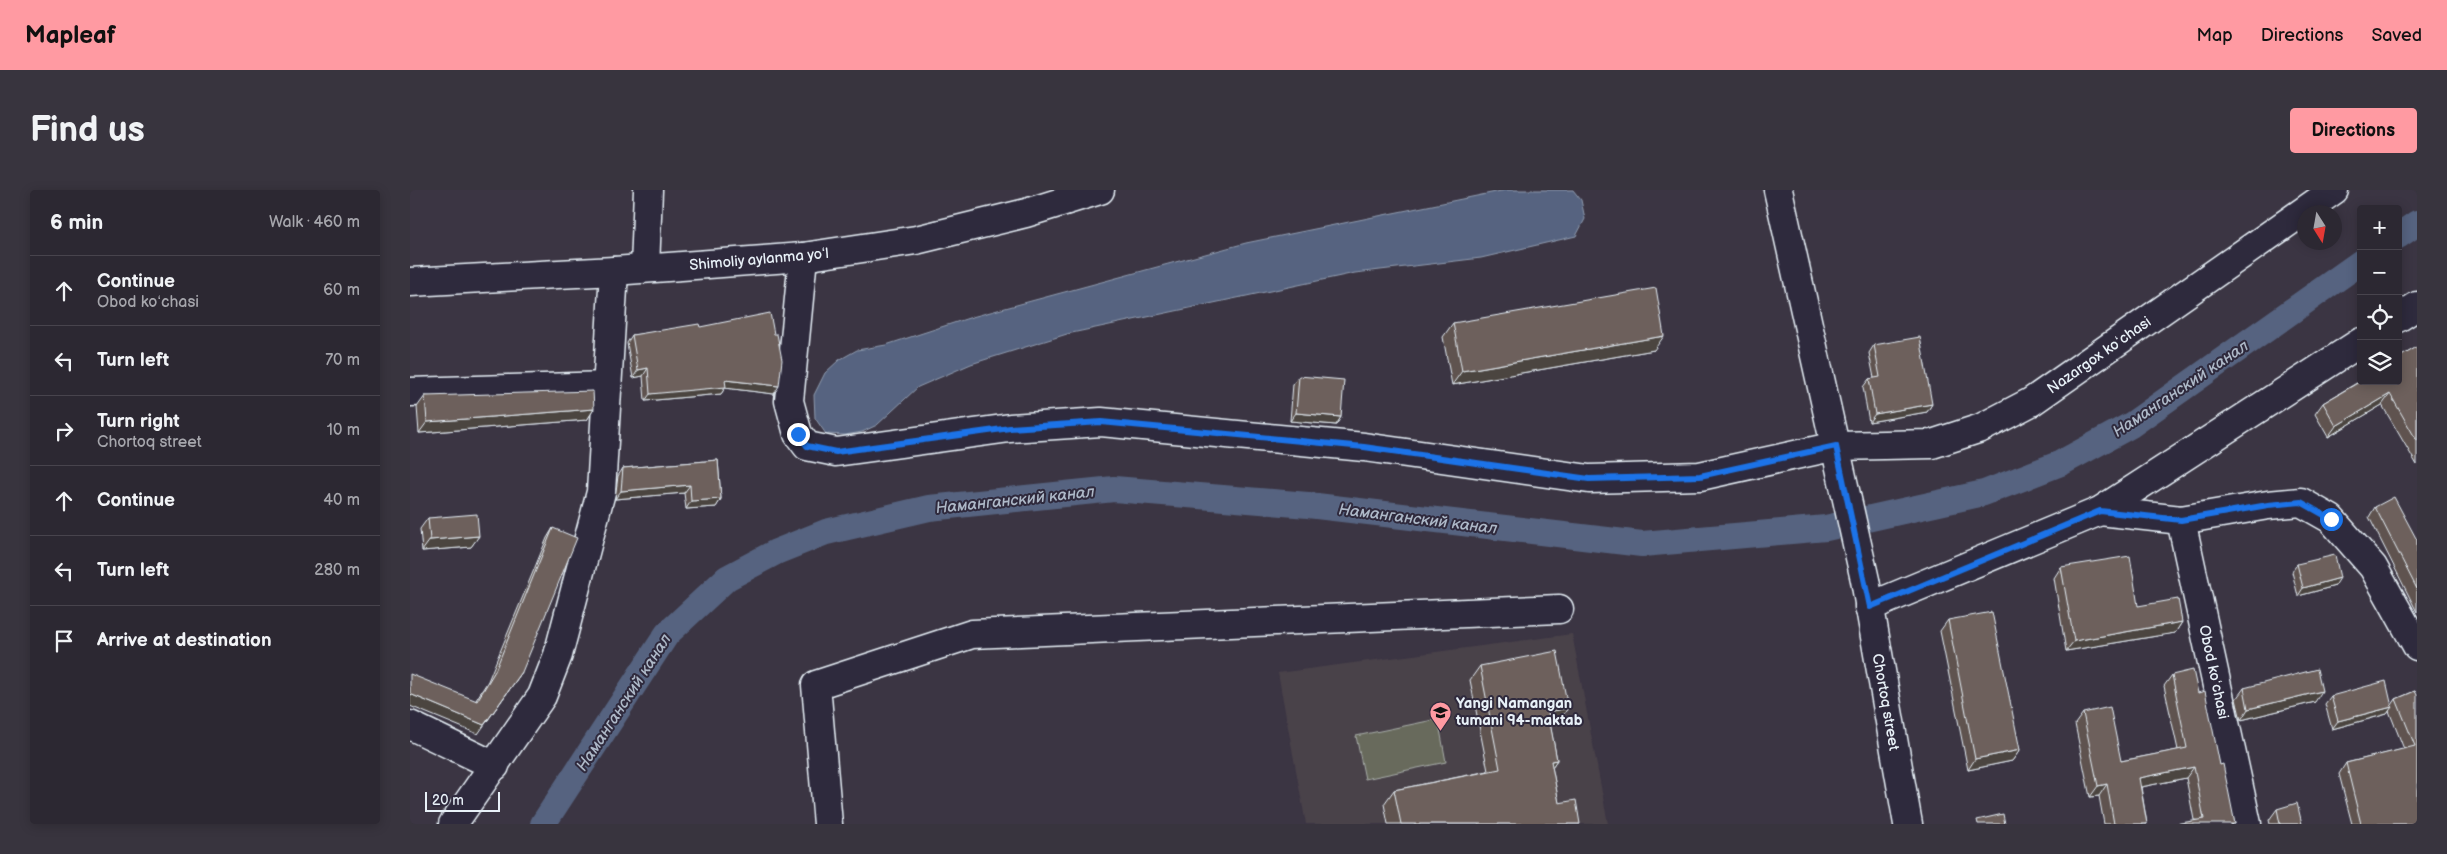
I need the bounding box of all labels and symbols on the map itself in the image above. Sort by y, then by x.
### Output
north arrow [2297,205,2342,250]
street label: Shimoliy aylanma yoʻl [688,244,830,275]
street label: Nazargox koʻchasi [2044,312,2155,398]
water label: Наманганский канал [2109,337,2252,442]
route end [787,423,810,446]
water label: Наманганский канал [935,483,1096,518]
water label: Наманганский канал [1337,500,1498,539]
route start [2320,508,2343,531]
street label: Obod koʻchasi [2194,623,2233,721]
water label: Наманганский канал [573,631,676,775]
street label: Chortoq street [1868,652,1903,752]
place label: Yangi Namangan tumani 94-maktab [1455,694,1583,730]
school or university icon: Yangi Namangan tumani 94-maktab [1428,700,1452,731]
scale bar [425,789,500,812]

